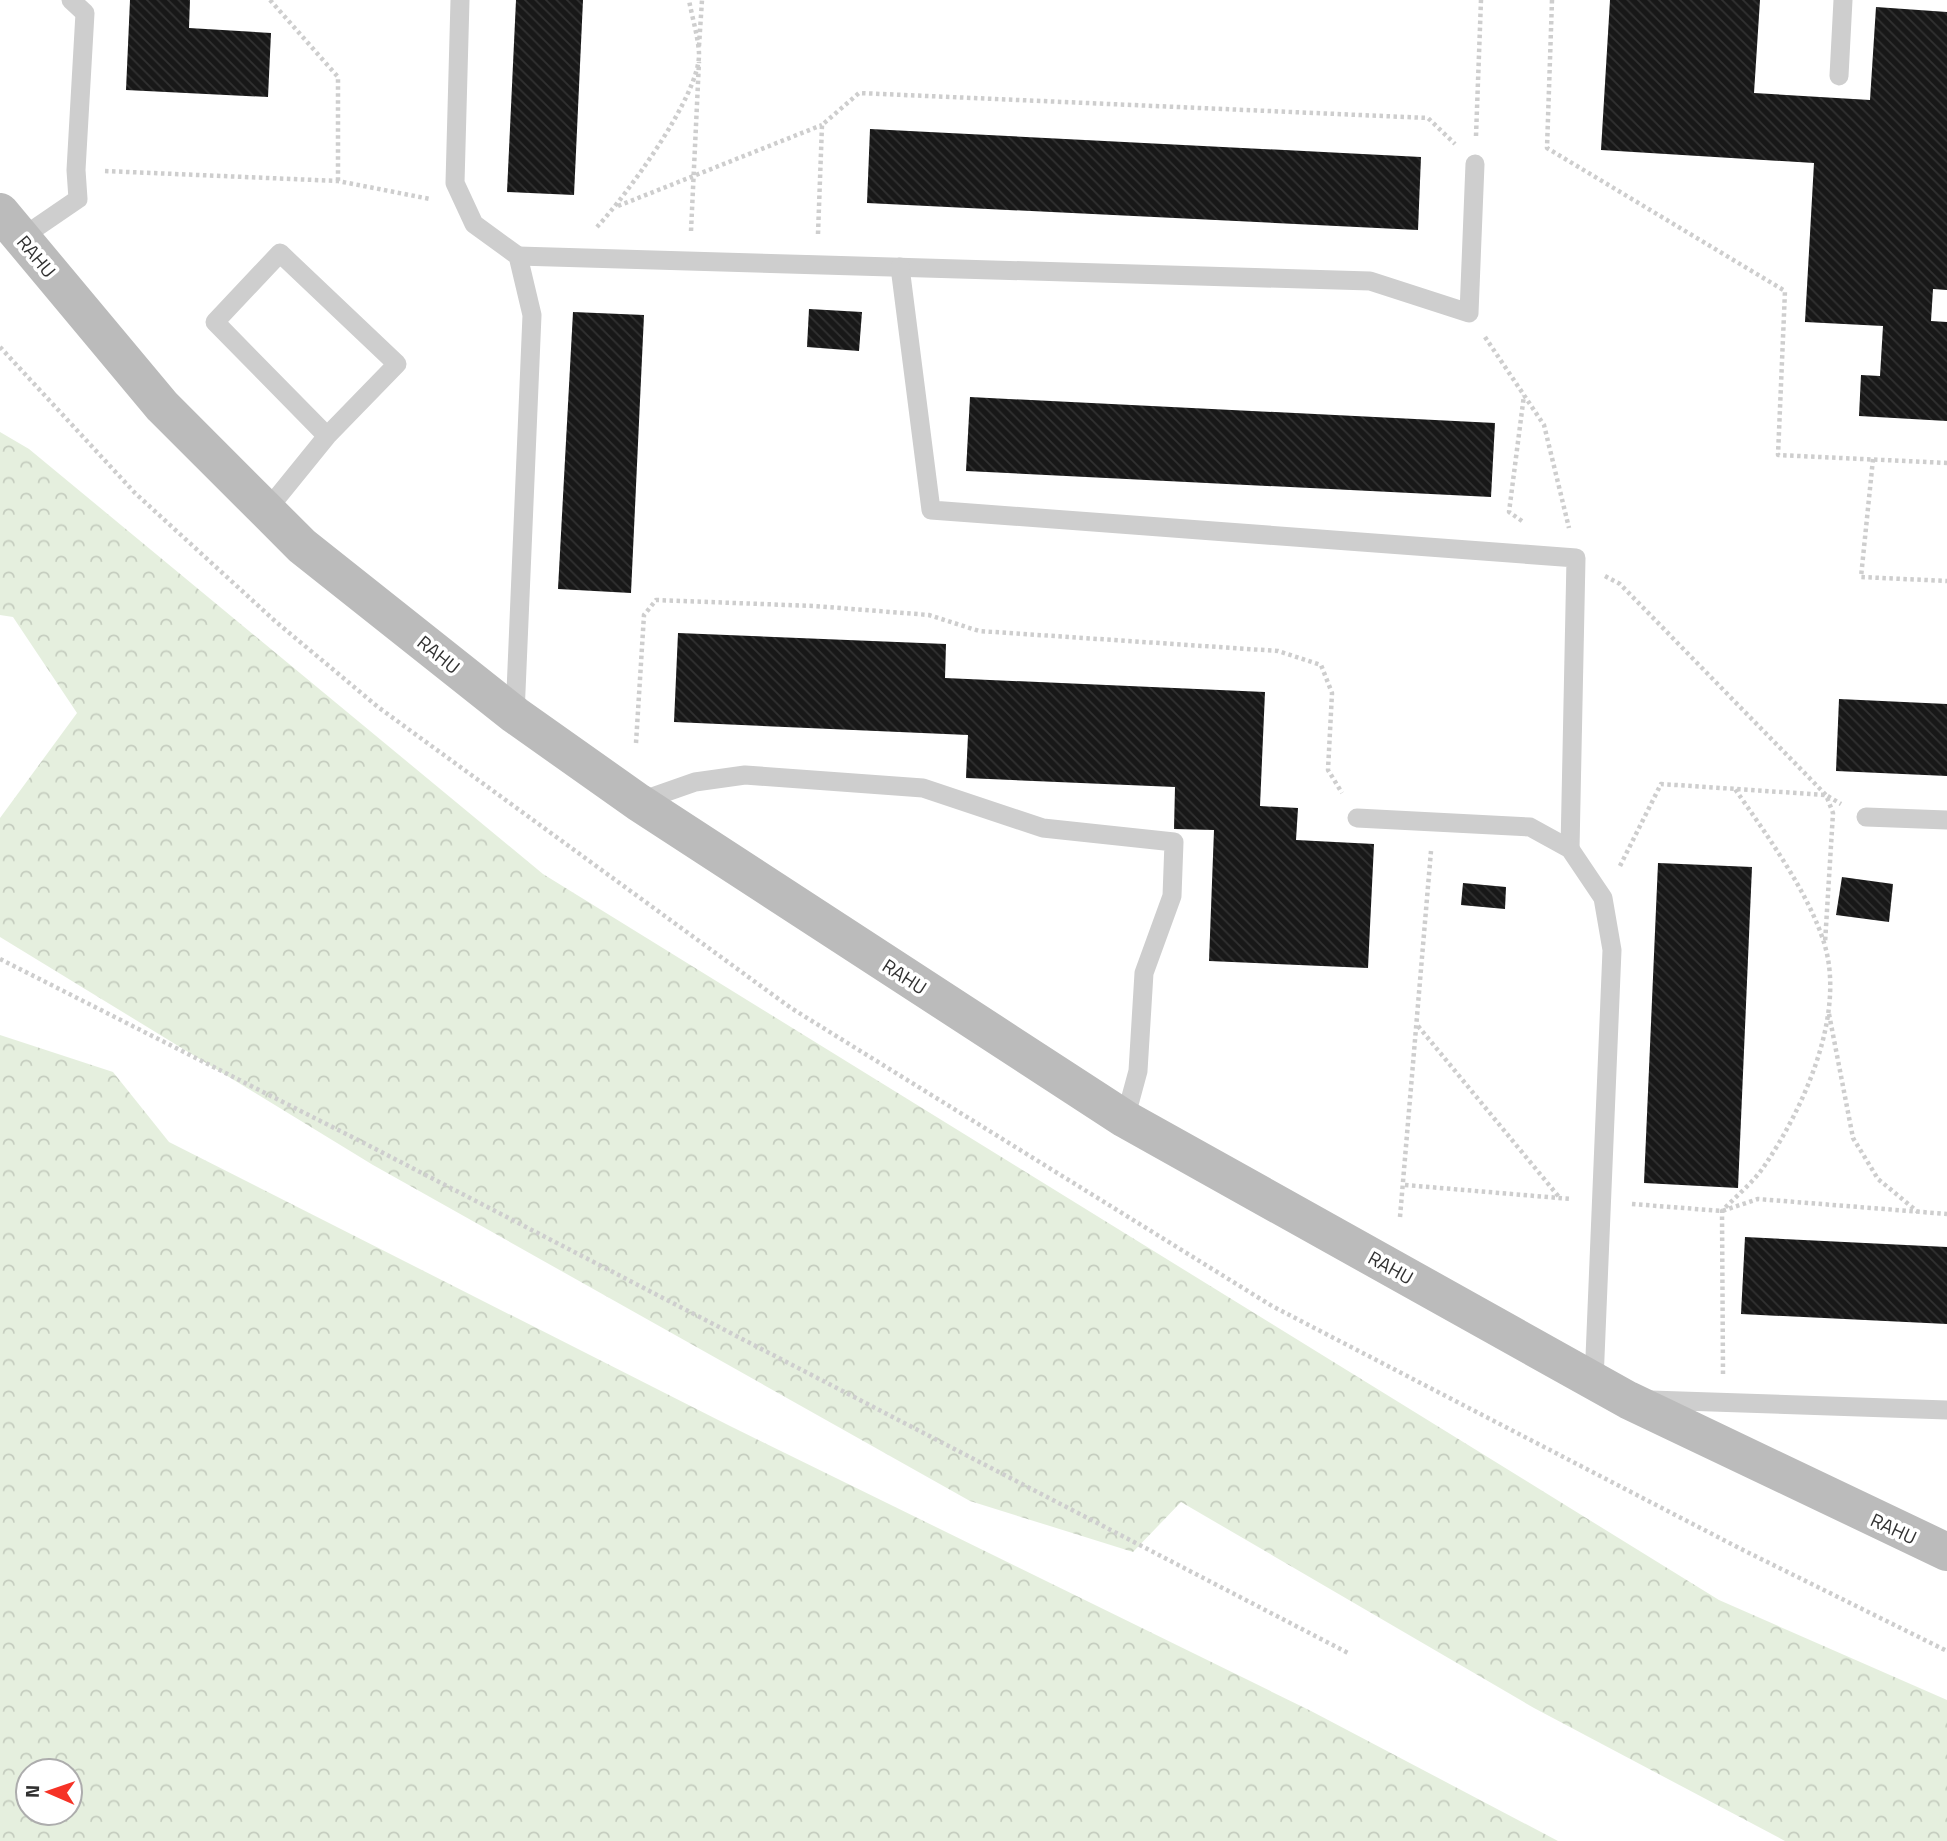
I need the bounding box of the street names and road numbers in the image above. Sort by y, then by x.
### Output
street label: RAHU [10,228,64,284]
street label: RAHU [411,628,467,680]
street label: RAHU [877,951,933,1001]
street label: RAHU [1363,1243,1419,1291]
street label: RAHU [1866,1505,1922,1551]

